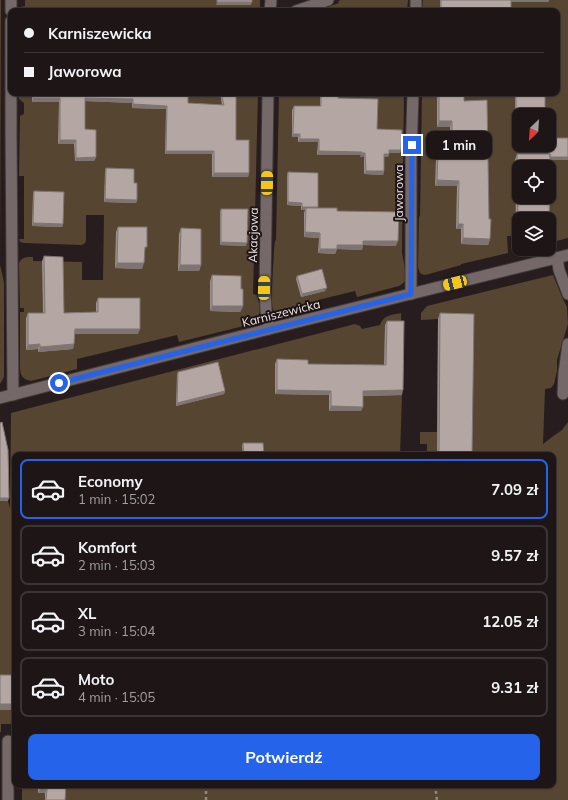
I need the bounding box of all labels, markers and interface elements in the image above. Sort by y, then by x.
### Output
text: Karniszewicka [48,24,152,43]
text: Jaworowa [48,62,122,81]
north arrow [512,108,556,152]
map controls [512,108,556,256]
callout: 1 min [426,131,492,159]
route end [403,136,421,154]
text: 1 min [442,137,476,153]
button: locate [512,160,556,204]
street label: Jaworowa [391,165,406,221]
car [261,171,273,195]
street label: Akacjowa [245,207,261,263]
button: layers [512,212,556,256]
car [442,274,468,292]
car [258,276,270,300]
street label: Karniszewicka [240,296,322,330]
route start [50,374,68,392]
icon: car [30,471,66,507]
text: Economy [78,472,143,491]
text: 7.09 zł [491,480,538,499]
text: 1 min · 15:02 [78,491,155,507]
icon: car [30,537,66,573]
text: Komfort [78,538,136,557]
text: 9.57 zł [491,546,538,565]
text: 2 min · 15:03 [78,557,155,573]
icon: car [30,603,66,639]
text: XL [78,604,96,623]
text: 12.05 zł [482,612,538,631]
text: 3 min · 15:04 [78,623,155,639]
icon: car [30,669,66,705]
text: Moto [78,670,114,689]
text: 9.31 zł [491,678,538,697]
text: 4 min · 15:05 [78,689,155,705]
button: Potwierdź [28,734,540,780]

